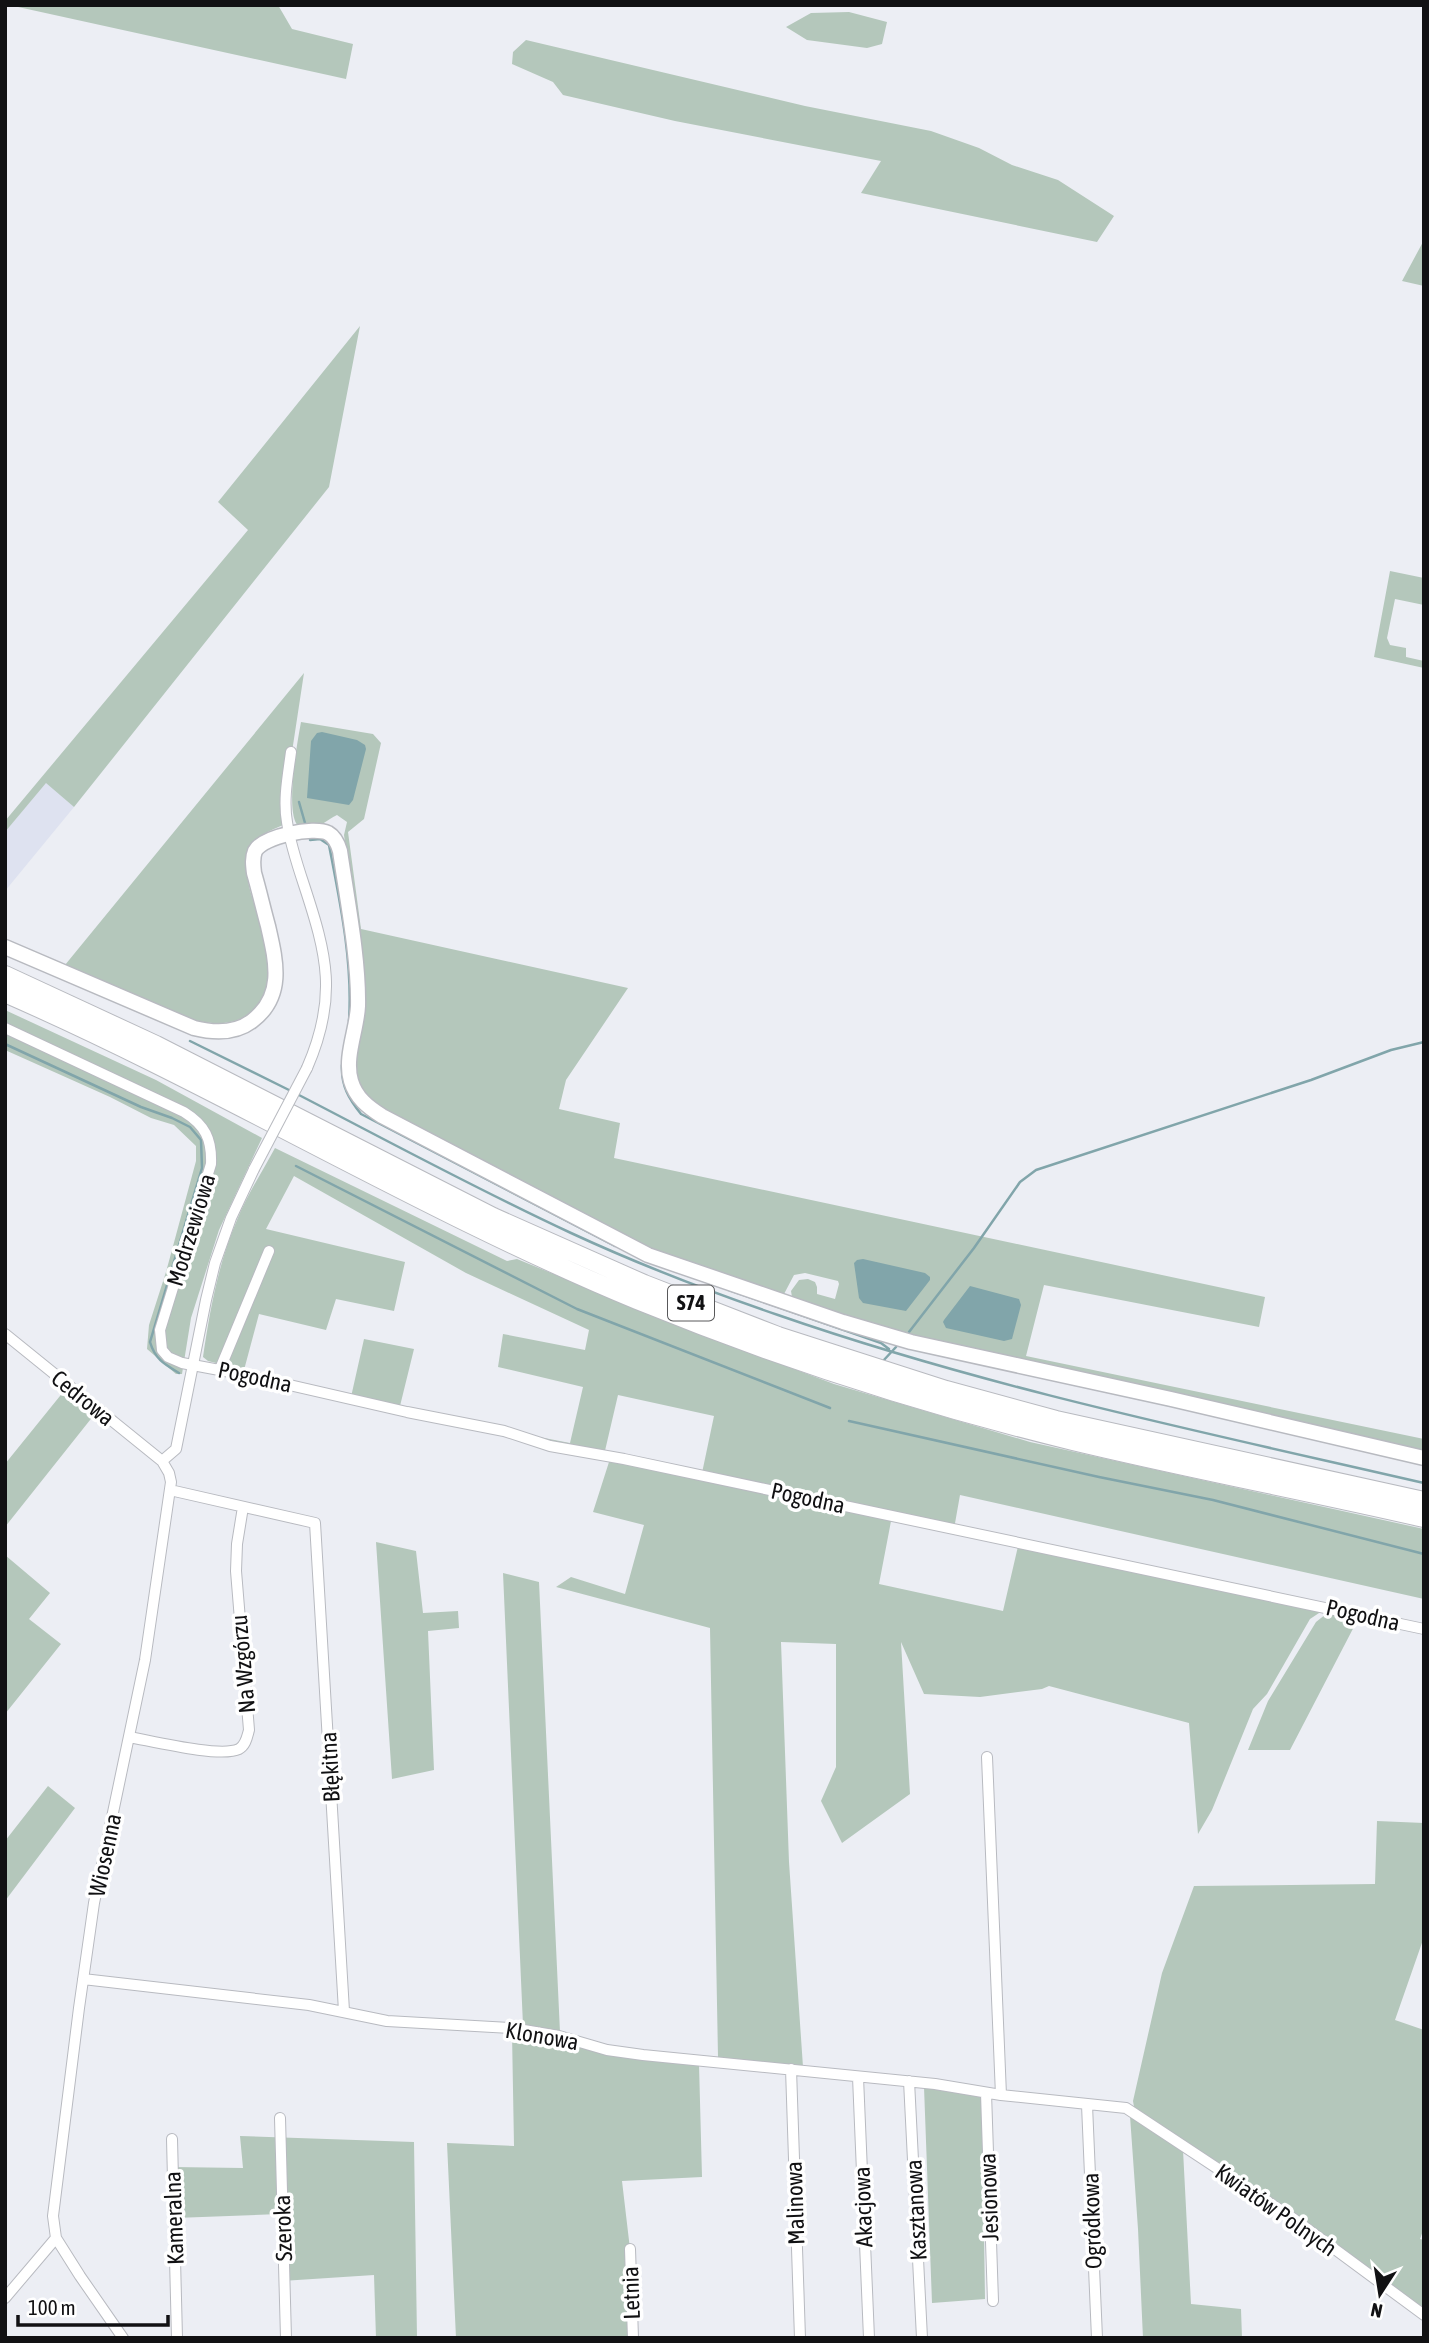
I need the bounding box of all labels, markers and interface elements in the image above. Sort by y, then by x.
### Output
street label: Modrzewiowa [162,1171,220,1289]
road number: S74 [668,1286,714,1320]
street label: Pogodna [216,1357,294,1397]
street label: Cedrowa [46,1365,120,1431]
street label: Pogodna [769,1478,847,1518]
street label: Pogodna [1324,1594,1402,1636]
street label: Na Wzgórzu [226,1614,260,1714]
street label: Błękitna [315,1731,345,1803]
street label: Wiosenna [84,1811,126,1899]
street label: Klonowa [503,2017,581,2055]
street label: Jesionowa [974,2153,1004,2241]
street label: Kasztanowa [900,2159,932,2261]
street label: Kwiatów Polnych [1210,2159,1342,2261]
street label: Malinowa [781,2161,809,2245]
street label: Akacjowa [849,2166,877,2248]
street label: Kameralna [159,2171,189,2265]
street label: Ogródkowa [1077,2172,1107,2270]
street label: Szeroka [269,2194,297,2262]
north arrow [1345,2259,1415,2329]
street label: Letnia [617,2266,645,2320]
scale bar [18,2284,168,2328]
text: 100 m [28,2295,76,2319]
text: N [1369,2299,1384,2323]

